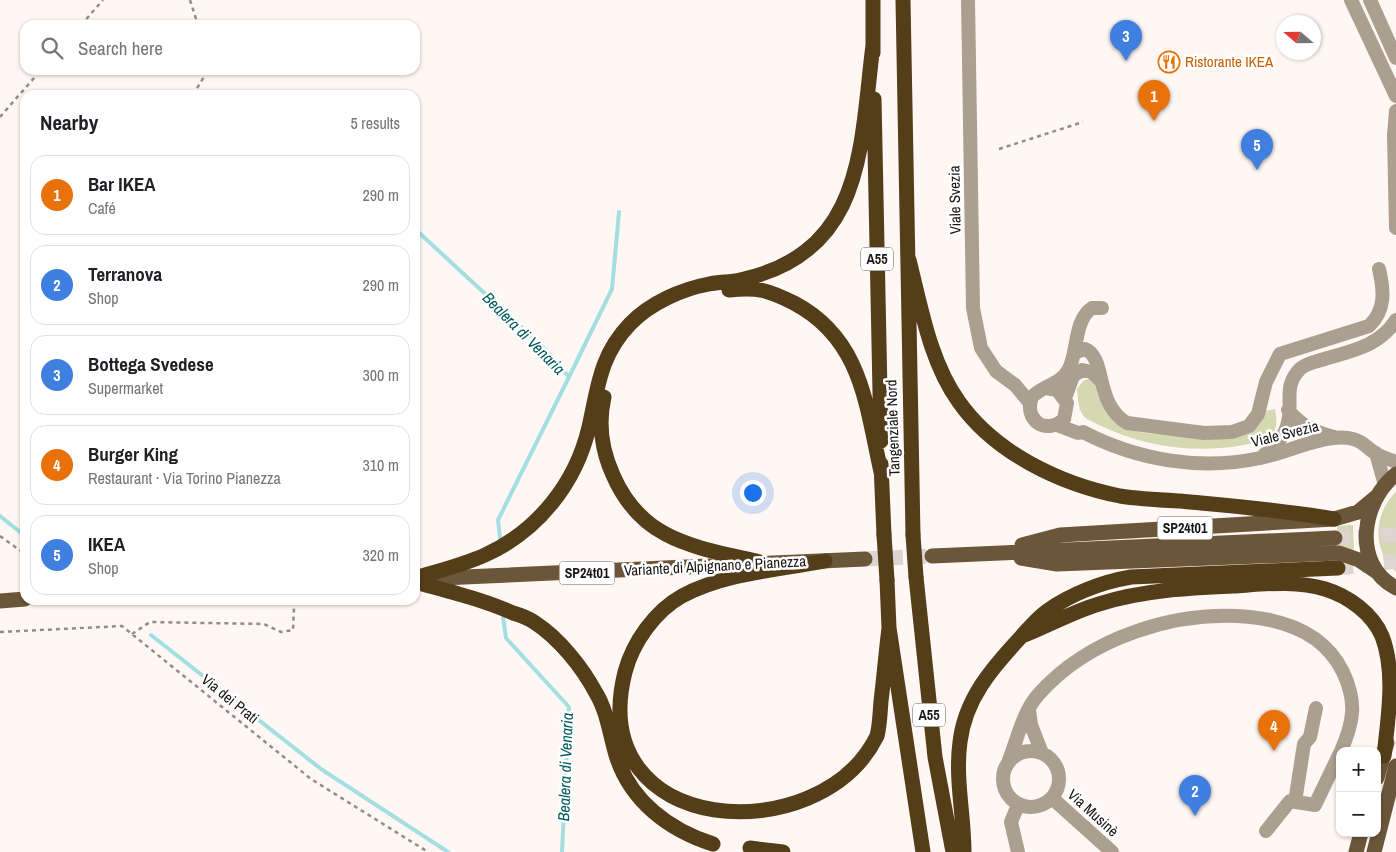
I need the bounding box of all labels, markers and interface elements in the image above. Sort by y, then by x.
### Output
north arrow [1276,15,1321,60]
search box [20,20,420,75]
pin: 3 [1110,20,1142,61]
icon: search [38,34,66,62]
text: Search here [78,35,163,61]
restaurant icon: Ristorante IKEA [1157,50,1181,74]
place label: Ristorante IKEA [1185,51,1274,72]
pin: 1 [1138,80,1170,121]
text: Nearby [40,108,98,137]
text: 5 results [350,112,400,134]
pin: 5 [1241,129,1273,170]
street label: Viale Svezia [943,165,966,235]
text: Bar IKEA [88,171,156,197]
text: 1 [53,184,61,206]
text: 290 m [363,184,399,206]
text: Café [88,197,116,219]
road number: A55 [861,248,893,270]
text: Terranova [88,261,162,287]
text: 2 [53,274,61,296]
text: 290 m [363,274,399,296]
text: Shop [88,287,119,309]
water label: Bealera di Venaria [478,287,570,379]
text: Bottega Svedese [88,351,214,377]
text: 3 [53,364,61,386]
text: 300 m [363,364,399,386]
text: Supermarket [88,377,163,399]
street label: Tangenziale Nord [880,379,905,477]
street label: Viale Svezia [1249,415,1321,452]
text: Burger King [88,441,178,467]
text: 4 [53,454,61,476]
text: 310 m [363,454,399,476]
text: Restaurant · Via Torino Pianezza [88,467,281,489]
your location [740,480,766,506]
road number: SP24t01 [1158,516,1212,540]
text: IKEA [88,531,125,557]
text: 5 [53,544,61,566]
text: 320 m [363,544,399,566]
street label: Variante di Alpignano e Pianezza [623,550,807,581]
text: Shop [88,557,119,579]
road number: SP24t01 [560,562,614,584]
street label: Via dei Prati [197,669,263,728]
road number: A55 [913,704,945,726]
pin: 4 [1258,710,1290,751]
water label: Bealera di Venaria [552,712,578,822]
map controls [1336,747,1381,837]
button: + [1336,747,1381,792]
pin: 2 [1179,775,1211,816]
street label: Via Musinè [1063,784,1124,841]
button: − [1336,792,1381,837]

